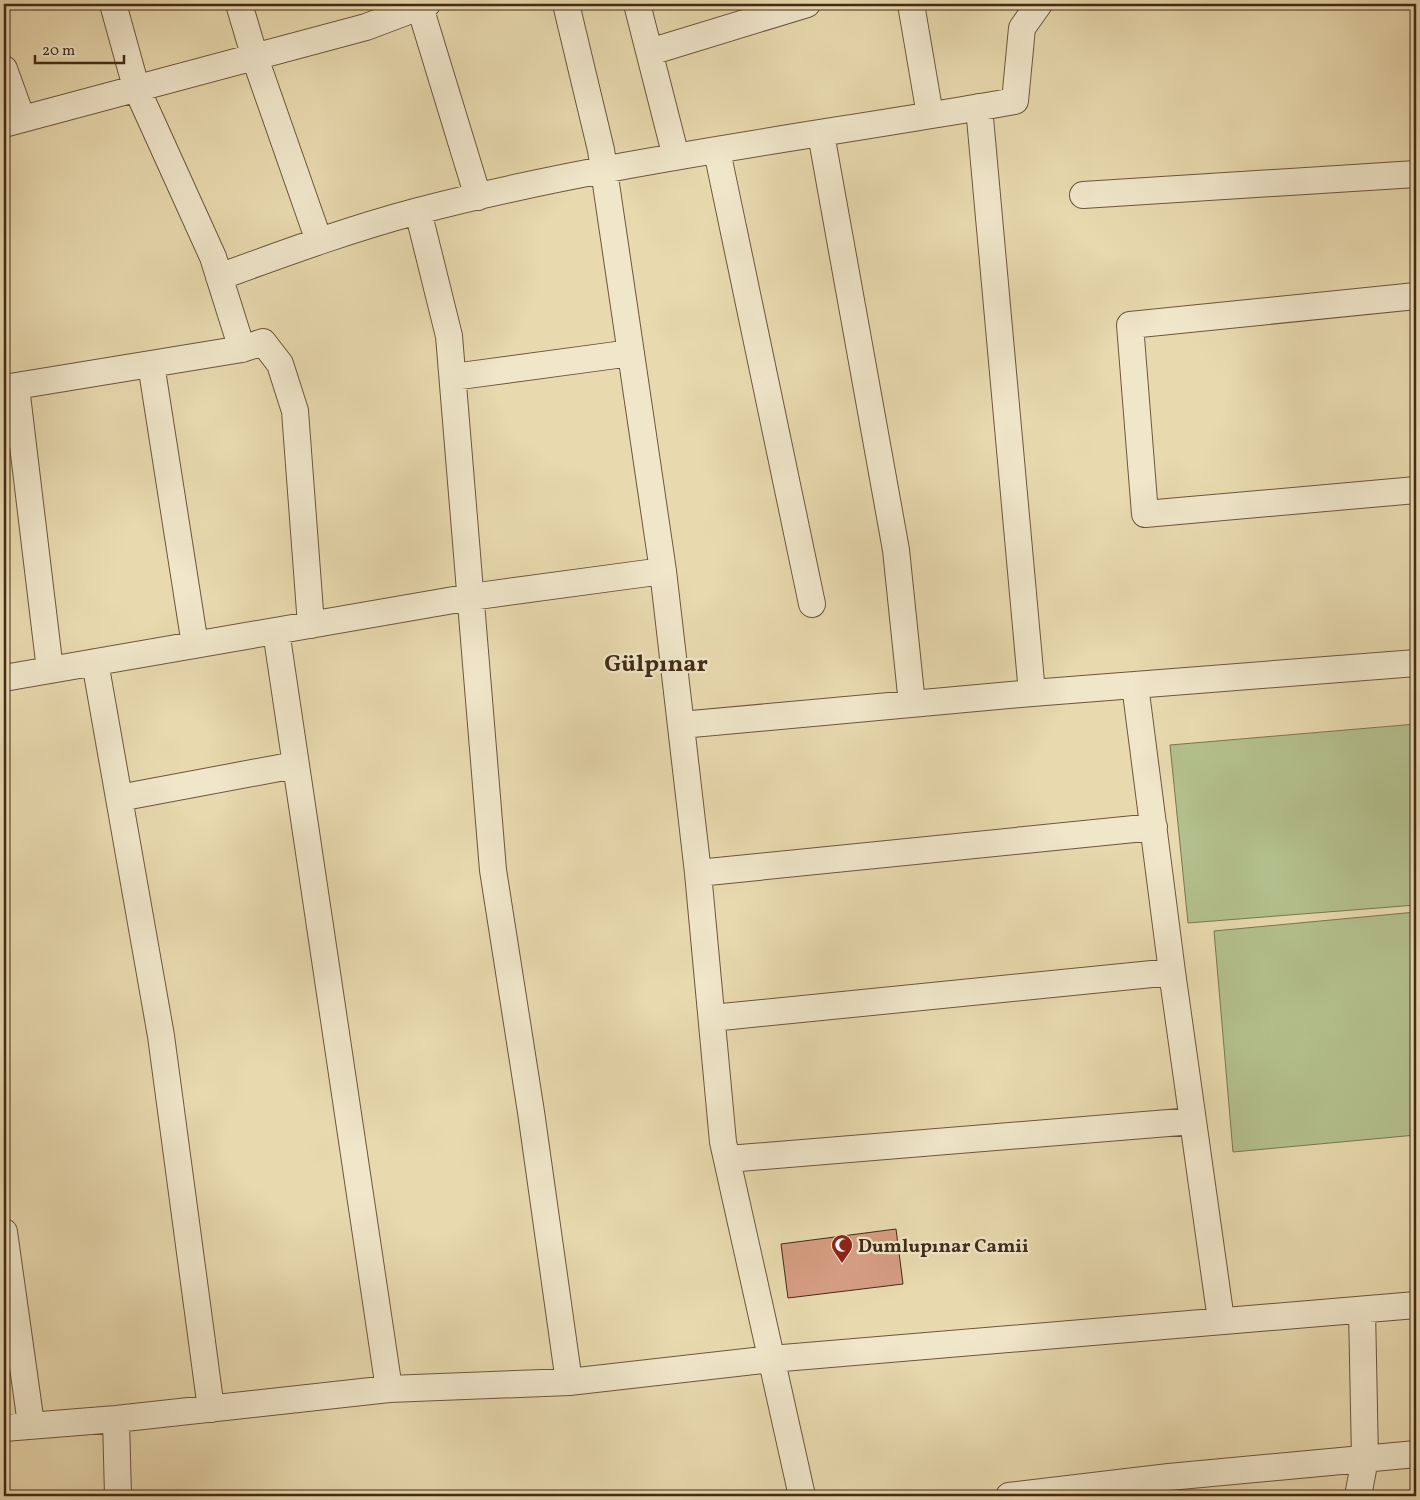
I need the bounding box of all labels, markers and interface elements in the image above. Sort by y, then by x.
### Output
scale bar [35,32,124,64]
text: 20 m [42,41,75,62]
district label: Gülpınar [604,648,708,682]
mosque icon: Dumlupınar Camii [830,1233,854,1264]
place label: Dumlupınar Camii [858,1234,1029,1260]

